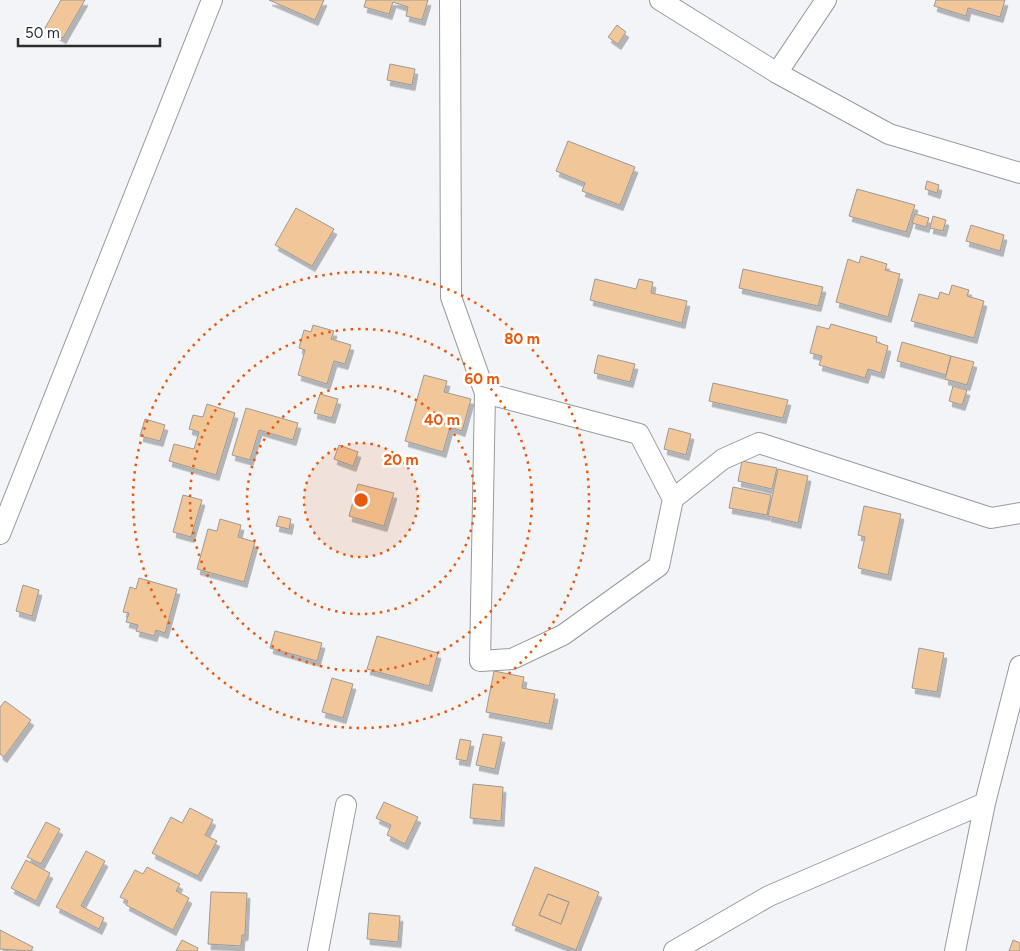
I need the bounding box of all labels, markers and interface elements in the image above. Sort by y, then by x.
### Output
scale bar [18,15,160,47]
text: 50 m [25,24,60,42]
text: 80 m [504,330,540,348]
text: 60 m [464,370,500,388]
text: 40 m [424,411,460,429]
text: 20 m [383,451,419,469]
centre of rings [352,491,370,509]

